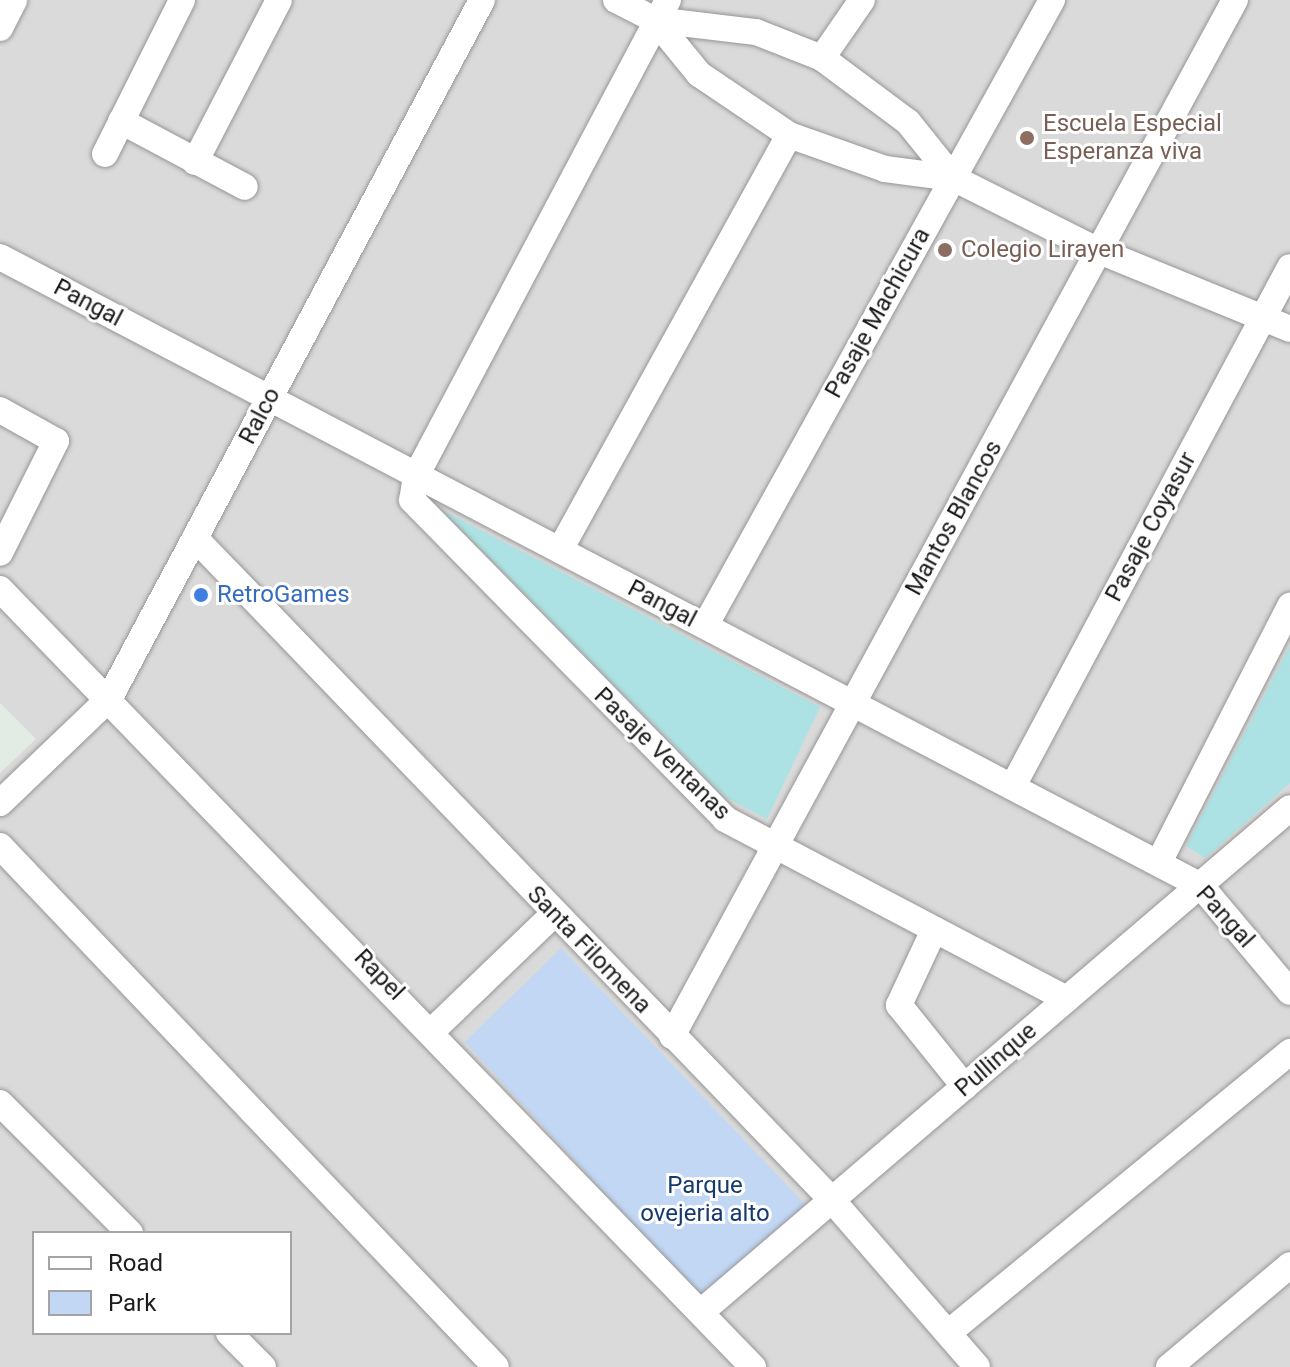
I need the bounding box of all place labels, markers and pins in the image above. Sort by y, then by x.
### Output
place label: Escuela Especial Esperanza viva [1043,110,1222,166]
marker: Escuela Especial Esperanza viva [1018,129,1036,147]
place label: Colegio Lirayen [961,236,1124,264]
marker: Colegio Lirayen [936,241,954,259]
place label: RetroGames [217,581,350,609]
marker: RetroGames [192,586,210,604]

